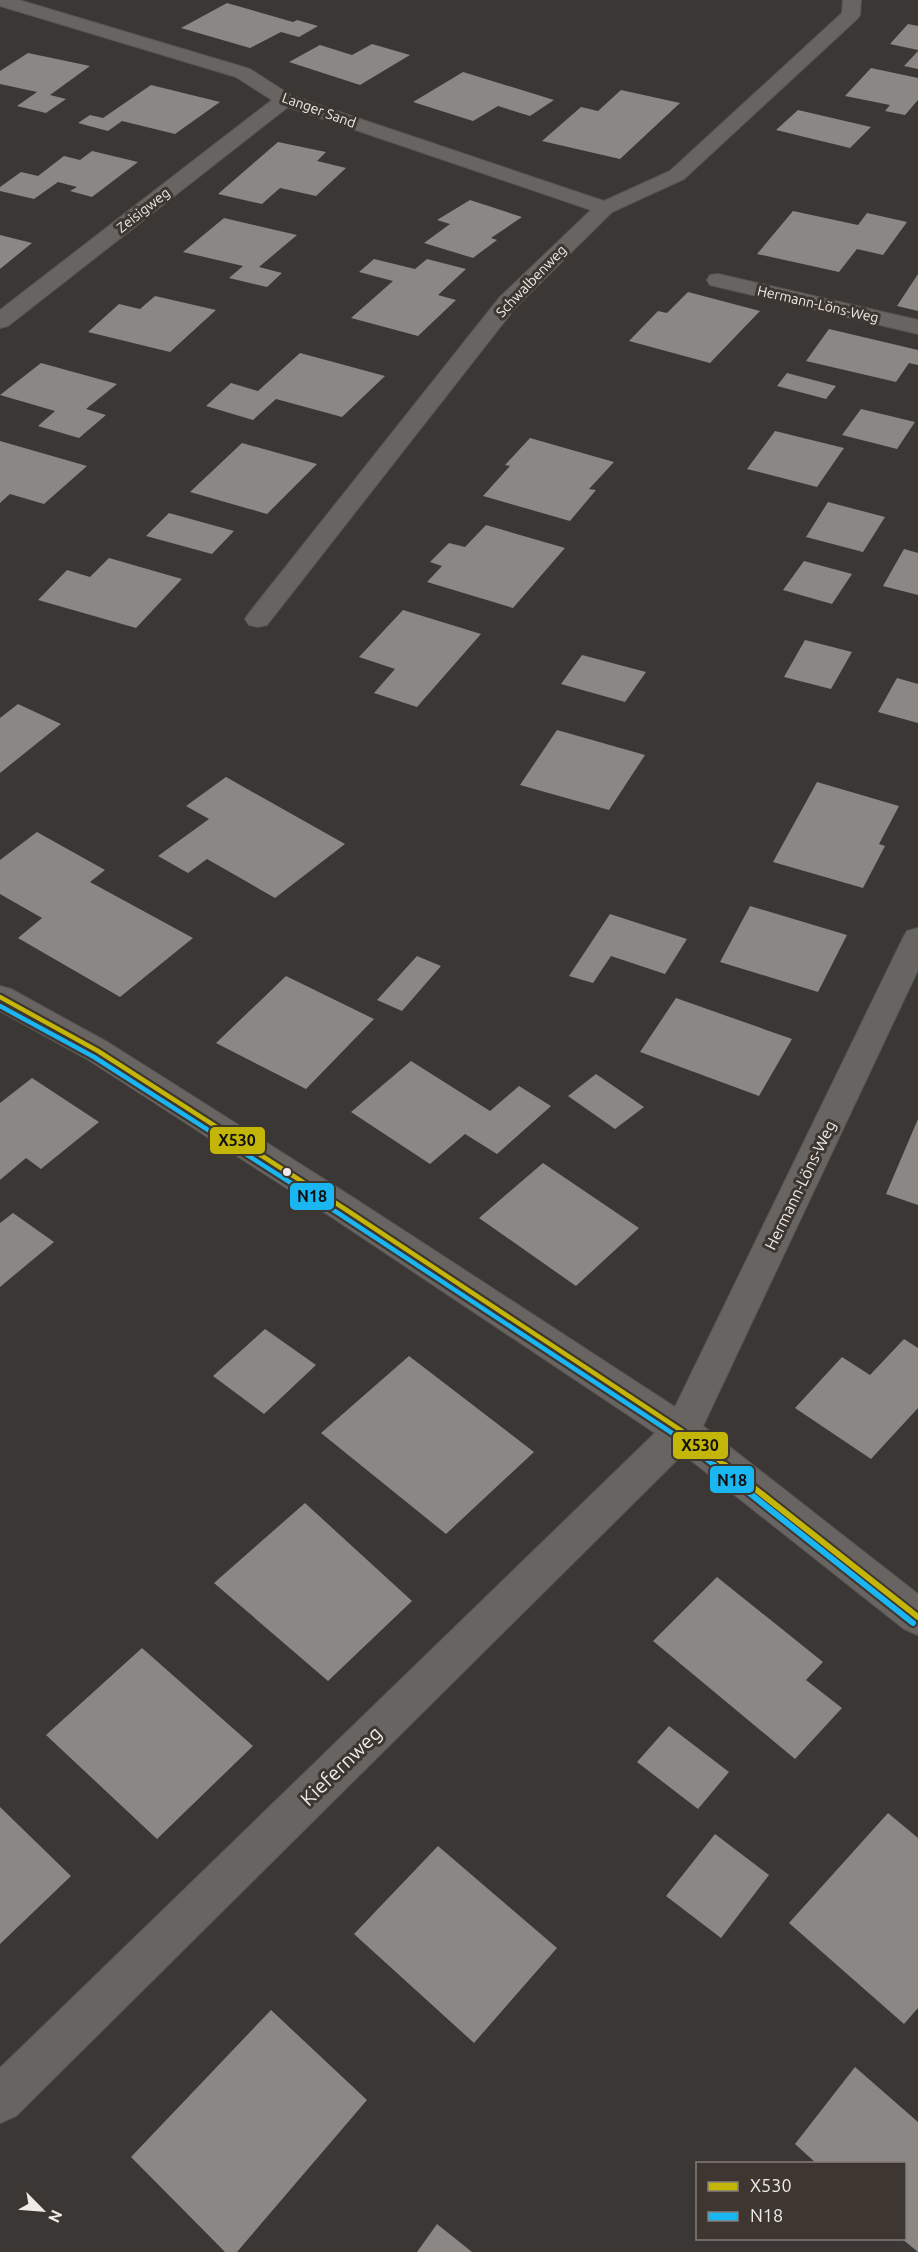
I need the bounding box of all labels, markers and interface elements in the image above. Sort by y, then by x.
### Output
street label: Langer Sand [280,89,358,131]
street label: Zeisigweg [113,184,173,236]
street label: Schwalbenweg [493,242,569,320]
street label: Hermann-Löns-Weg [756,282,880,326]
street label: Hermann-Löns-Weg [761,1117,839,1253]
line badge: X530 [209,1126,266,1155]
text: X530 [218,1131,256,1149]
unlabelled marker [281,1166,293,1178]
line badge: N18 [289,1182,335,1211]
text: N18 [297,1187,327,1205]
line badge: X530 [672,1431,729,1460]
text: X530 [681,1436,719,1454]
line badge: N18 [709,1465,755,1494]
text: N18 [717,1471,747,1489]
street label: Kiefernweg [295,1721,386,1810]
legend [696,2162,906,2240]
text: X530 [750,2175,792,2195]
north arrow [12,2180,72,2240]
text: N18 [750,2205,783,2225]
text: N [45,2207,66,2226]

